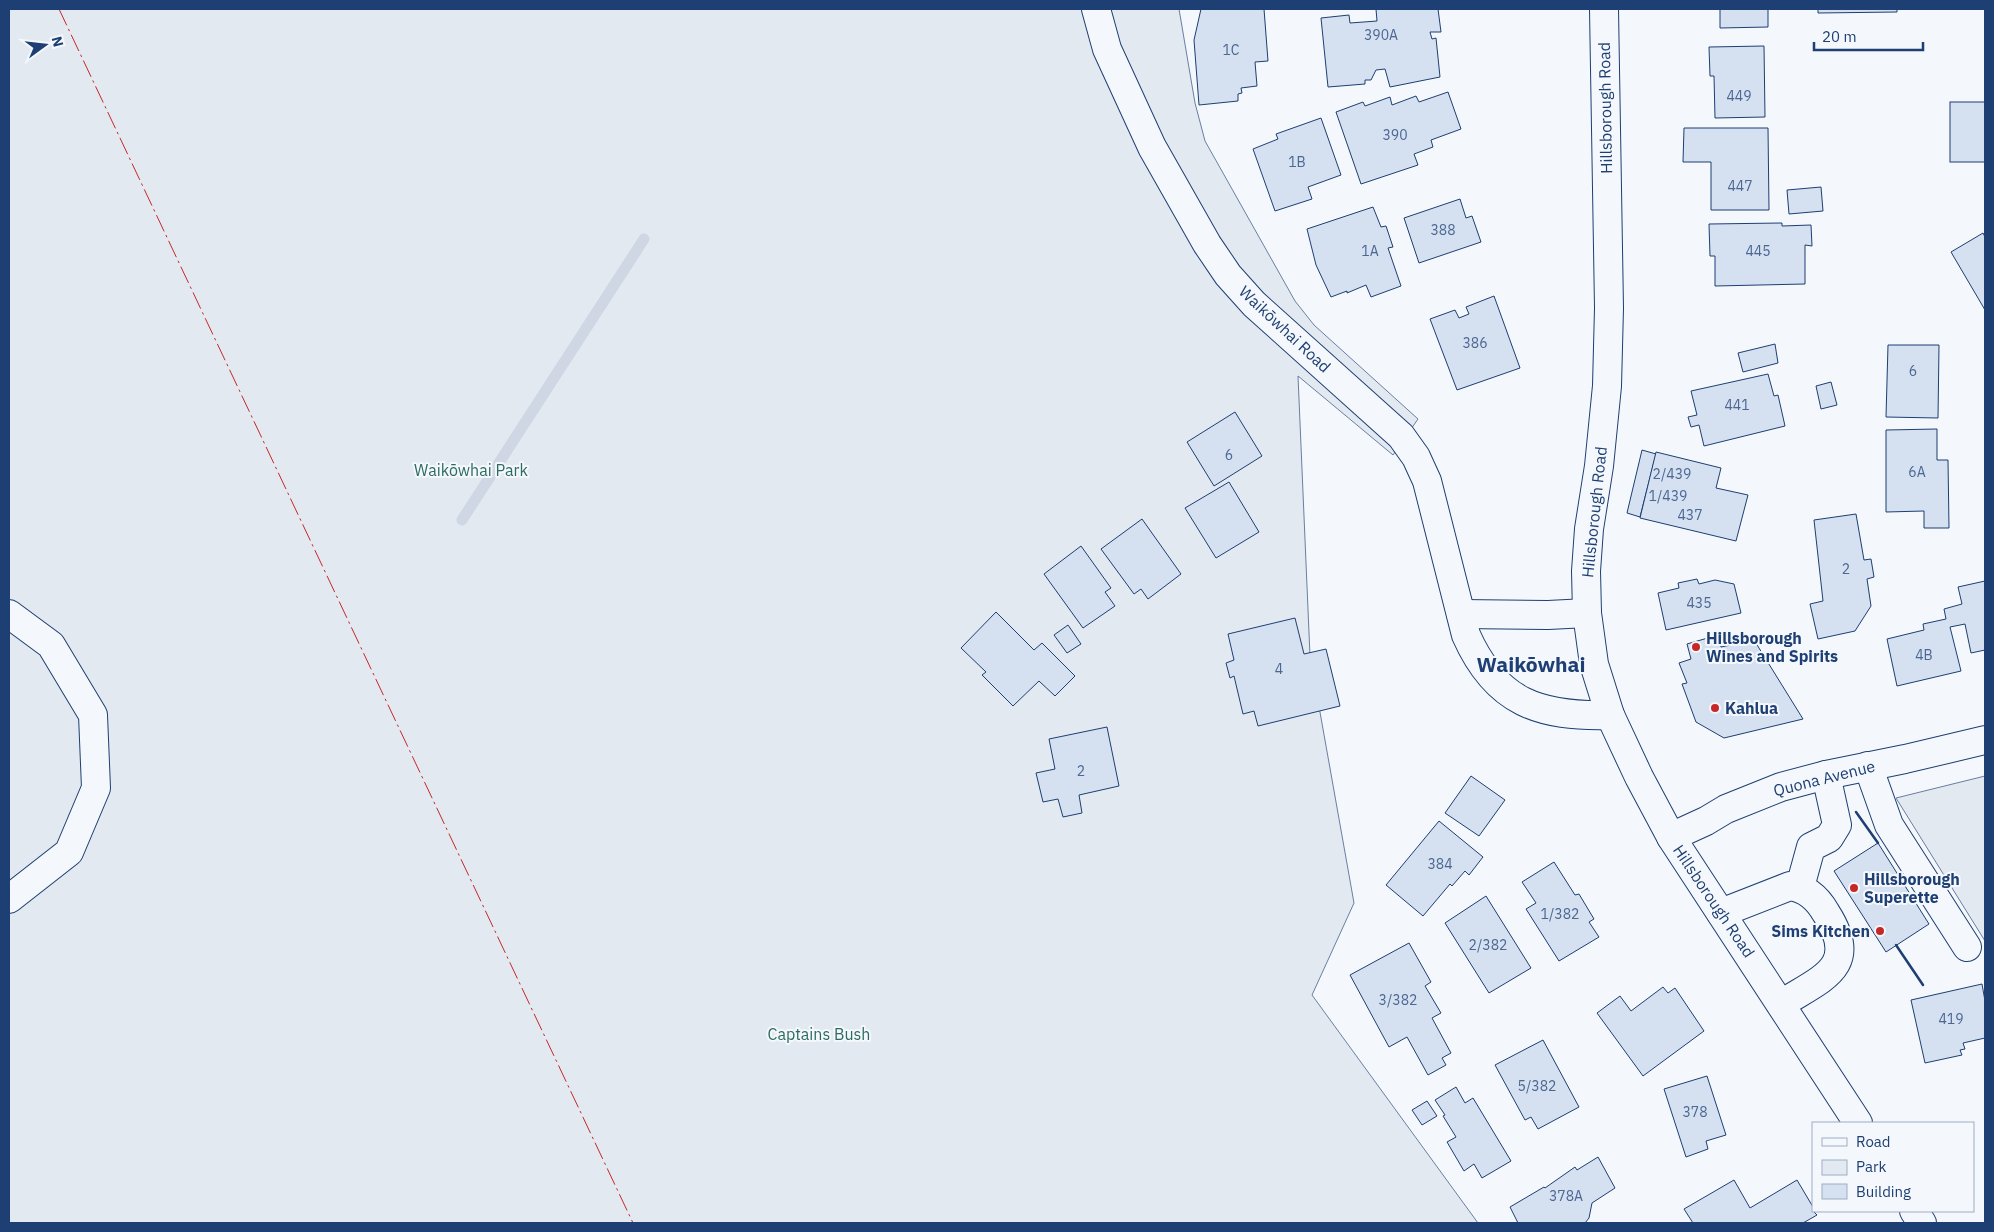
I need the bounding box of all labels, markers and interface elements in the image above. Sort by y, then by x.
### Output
north arrow [20,20,70,70]
scale bar [1814,20,1923,52]
house number: 390A [1364,26,1398,44]
text: 20 m [1822,27,1857,46]
text: N [48,34,68,49]
house number: 1C [1222,41,1240,59]
street label: Hillsborough Road [1594,42,1616,174]
house number: 449 [1726,87,1752,105]
house number: 390 [1382,126,1408,144]
house number: 1B [1288,153,1306,171]
house number: 447 [1727,177,1753,195]
house number: 388 [1430,221,1456,239]
house number: 1A [1361,242,1379,260]
house number: 445 [1745,242,1771,260]
street label: Waikōwhai Road [1235,281,1335,377]
house number: 386 [1462,334,1488,352]
house number: 6 [1909,362,1917,380]
house number: 441 [1724,396,1750,414]
street label: Hillsborough Road [1577,445,1611,579]
house number: 6 [1225,446,1233,464]
park label: Waikōwhai Park [414,460,528,480]
house number: 6A [1908,463,1926,481]
house number: 2/439 [1653,465,1691,483]
house number: 1/439 [1649,487,1687,505]
house number: 437 [1677,506,1703,524]
house number: 2 [1842,560,1850,578]
house number: 435 [1686,594,1712,612]
place label: Hillsborough Wines and Spirits [1706,628,1838,666]
marker: Hillsborough Wines and Spirits [1690,641,1702,653]
house number: 4B [1915,646,1933,664]
district label: Waikōwhai [1476,650,1586,678]
house number: 4 [1275,660,1283,678]
place label: Kahlua [1725,698,1778,718]
marker: Kahlua [1709,702,1721,714]
street label: Quona Avenue [1771,756,1877,800]
house number: 2 [1077,762,1085,780]
street label: Hillsborough Road [1669,841,1759,961]
house number: 384 [1427,855,1453,873]
place label: Hillsborough Superette [1864,869,1960,907]
marker: Hillsborough Superette [1848,882,1860,894]
house number: 1/382 [1541,905,1579,923]
place label: Sims Kitchen [1771,921,1870,941]
marker: Sims Kitchen [1874,925,1886,937]
house number: 2/382 [1469,936,1507,954]
house number: 3/382 [1379,991,1417,1009]
house number: 419 [1938,1010,1964,1028]
park label: Captains Bush [768,1024,870,1044]
house number: 5/382 [1518,1077,1556,1095]
house number: 378 [1682,1103,1708,1121]
legend [1812,1122,1974,1212]
text: Road [1856,1132,1891,1151]
text: Park [1856,1157,1886,1176]
text: Building [1856,1182,1911,1201]
house number: 378A [1549,1187,1583,1205]

